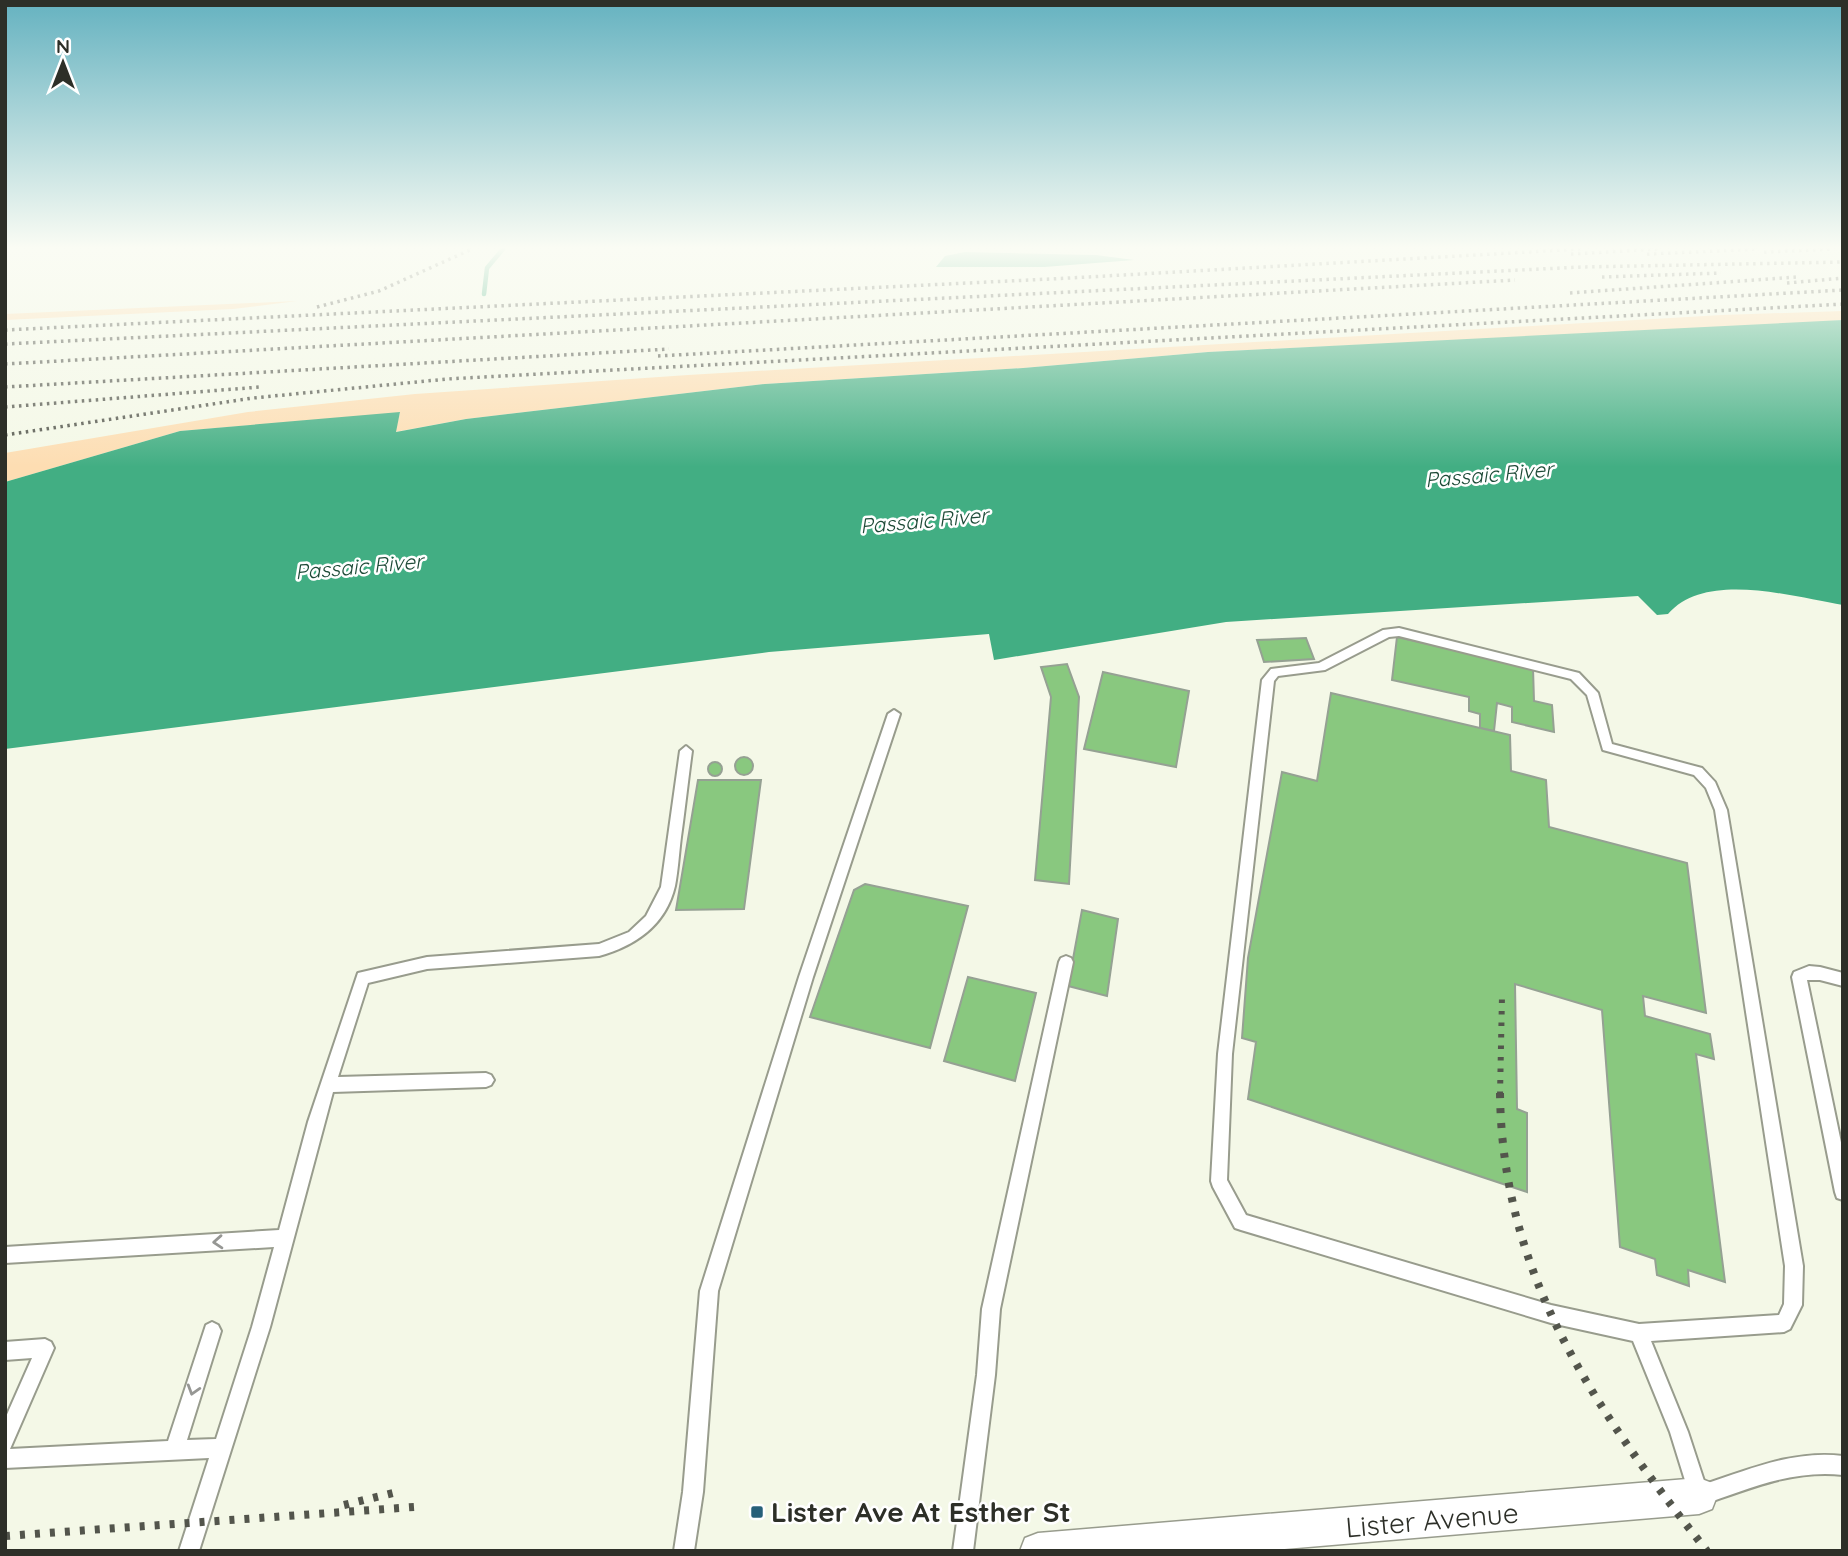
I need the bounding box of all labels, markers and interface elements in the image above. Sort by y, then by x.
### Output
north arrow [28,28,98,98]
text: N [56,34,70,58]
water label: Passaic River [1424,455,1557,493]
water label: Passaic River [859,501,992,539]
water label: Passaic River [294,547,427,585]
one-way arrow [212,1234,223,1249]
one-way arrow [187,1384,202,1396]
place label: Lister Ave At Esther St [771,1494,1071,1529]
street label: Lister Avenue [1344,1495,1520,1544]
marker: Lister Ave At Esther St [749,1504,765,1520]

